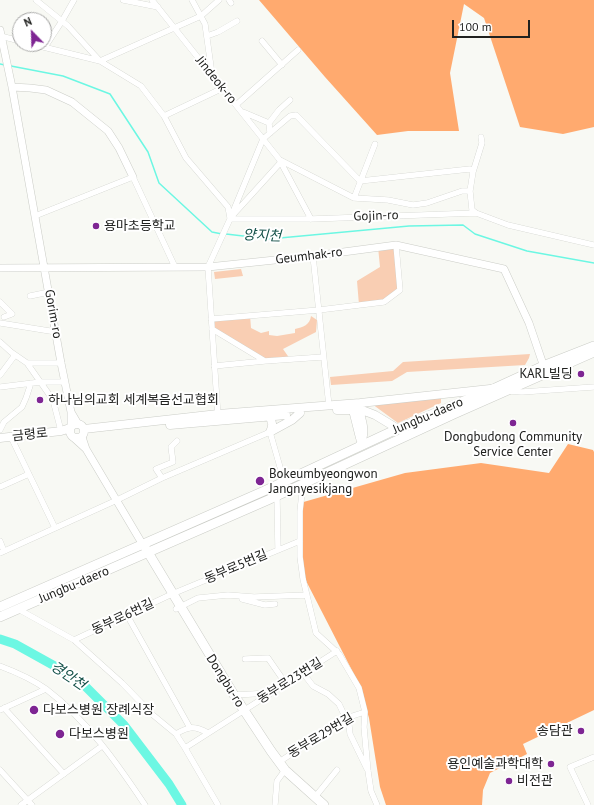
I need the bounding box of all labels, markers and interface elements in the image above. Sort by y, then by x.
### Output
north arrow [12,12,52,52]
scale bar [454,12,532,38]
text: N [22,14,34,30]
text: 100 m [459,19,492,34]
street label: Jindeok-ro [192,53,240,107]
street label: Gojin-ro [353,207,399,225]
place label: 용마초등학교 [104,218,176,234]
marker: 용마초등학교 [91,221,101,231]
water label: 양지천 [242,227,282,245]
street label: Geumhak-ro [275,244,343,268]
street label: Gorim-ro [41,288,65,340]
place label: KARL빌딩 [519,366,573,382]
marker: KARL빌딩 [576,369,586,379]
place label: 하나님의교회 세계복음선교협회 [48,392,219,408]
street label: Jungbu-daero [390,394,466,438]
marker: 하나님의교회 세계복음선교협회 [35,395,45,405]
marker: Dongbudong Community Service Center [508,418,518,428]
street label: 금령로 [11,425,49,445]
place label: Dongbudong Community Service Center [444,429,582,460]
place label: Bokeumbyeongwon Jangnyesikjang [269,466,378,497]
marker: Bokeumbyeongwon Jangnyesikjang [254,475,266,487]
street label: 동부로5번길 [202,547,270,587]
street label: Jungbu-daero [36,563,112,607]
street label: 동부로6번길 [89,596,157,638]
street label: Dongbu-ro [203,652,247,710]
street label: 동부로23번길 [255,655,325,707]
water label: 경안천 [47,658,89,694]
place label: 다보스병원 장례식장 [43,702,154,718]
marker: 다보스병원 장례식장 [28,704,40,716]
street label: 동부로29번길 [285,710,357,762]
place label: 송담관 [537,723,573,739]
place label: 다보스병원 [69,726,129,742]
marker: 송담관 [576,726,586,736]
marker: 다보스병원 [54,728,66,740]
place label: 용인예술과학대학 [447,756,543,772]
marker: 용인예술과학대학 [546,759,556,769]
place label: 비전관 [517,773,553,789]
marker: 비전관 [504,776,514,786]

